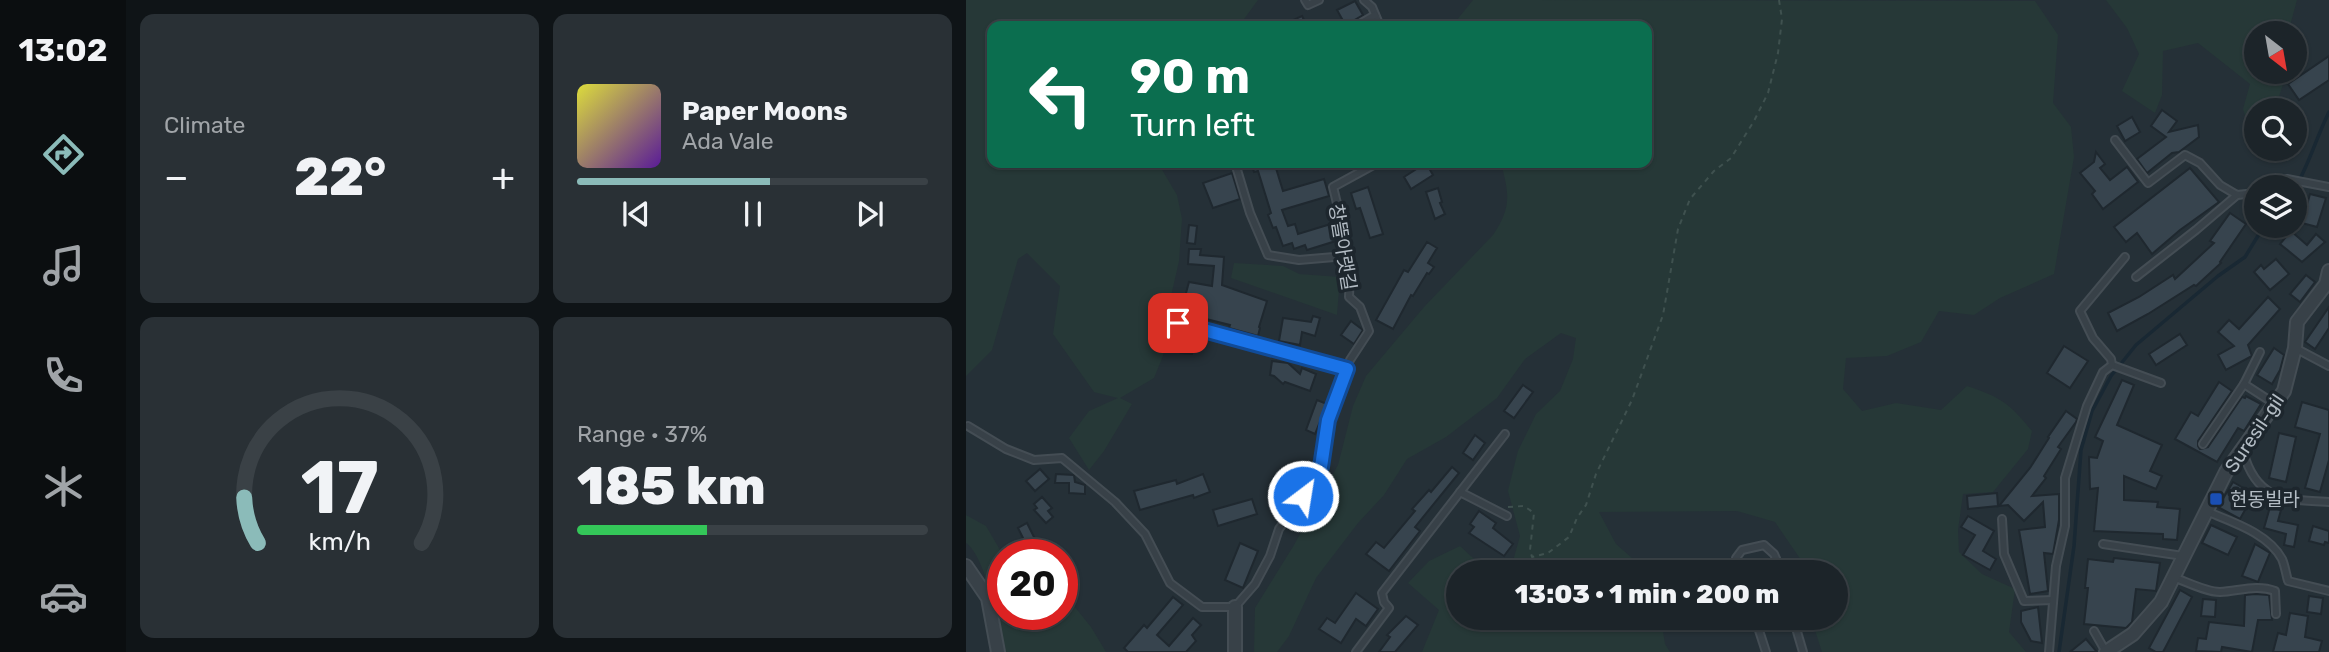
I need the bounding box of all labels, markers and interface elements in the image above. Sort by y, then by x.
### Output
north arrow [2244,21,2306,84]
map controls [2244,21,2307,238]
text: 13:02 [19,31,107,69]
text: 90 m [1130,47,1250,105]
icon: left [1015,49,1106,140]
text: Paper Moons [682,96,848,127]
button: search [2244,98,2307,161]
text: Turn left [1130,106,1255,144]
text: Climate [164,111,245,139]
text: Ada Vale [682,127,774,155]
icon: directions [39,130,88,179]
text: 22° [294,146,386,208]
text: − [164,154,189,200]
text: + [491,154,515,200]
button: layers [2244,175,2307,238]
icon: previous [617,195,655,233]
icon: pause [734,195,772,233]
icon: next [851,195,889,233]
street label: 창뜰아랫길 [1324,202,1361,292]
icon: music [39,241,88,290]
pin [1148,293,1208,353]
icon: arrive [1159,304,1197,342]
icon: phone [39,351,88,400]
street label: Suresil-gil [2220,390,2289,477]
text: Range · 37% [577,420,707,448]
text: 17 [301,446,378,532]
text: 185 km [577,455,766,517]
position arrow [1266,459,1340,533]
icon: climate [39,462,88,511]
place label: 현동빌라 [2230,488,2300,511]
marker: 현동빌라 [2208,491,2224,507]
text: km/h [308,527,371,556]
speed limit sign: 20 [987,539,1078,630]
icon: car [39,572,88,621]
text: 13:03 · 1 min · 200 m [1515,579,1779,610]

